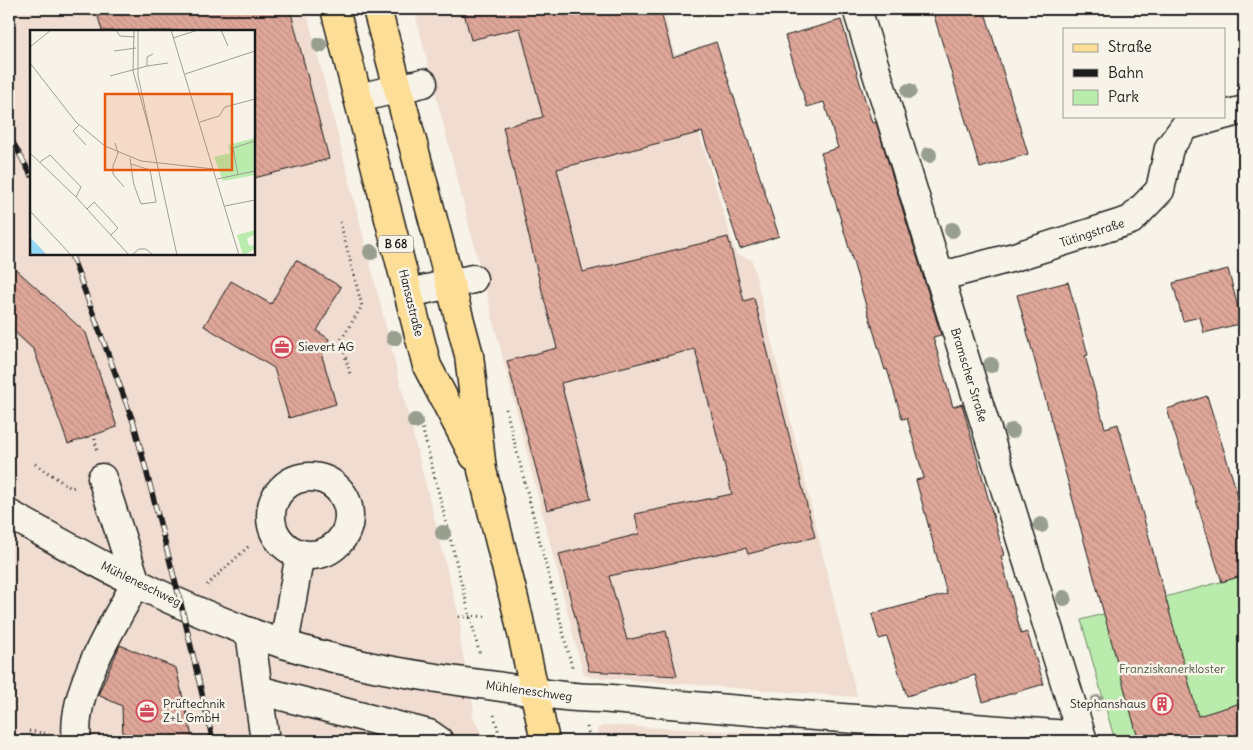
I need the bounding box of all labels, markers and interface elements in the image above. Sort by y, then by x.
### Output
legend [1063,28,1226,118]
inset map [30,30,255,255]
text: Straße [1108,37,1152,56]
text: Bahn [1108,63,1144,82]
text: Park [1108,87,1139,106]
street label: Tütingstraße [1058,215,1126,250]
road number: B 68 [378,235,414,252]
street label: Hansastraße [396,268,427,338]
street label: Bramscher Straße [948,326,991,424]
office icon: Sievert AG [270,335,294,359]
place label: Sievert AG [298,339,355,354]
street label: Mühleneschweg [99,558,184,609]
park label: Franziskanerkloster [1119,661,1225,676]
street label: Mühleneschweg [485,677,573,704]
building icon: Stephanshaus [1150,692,1174,716]
place label: Prüftechnik Z+L GmbH [163,696,225,725]
place label: Stephanshaus [1070,696,1146,711]
office icon: Prüftechnik Z+L GmbH [135,699,159,723]

